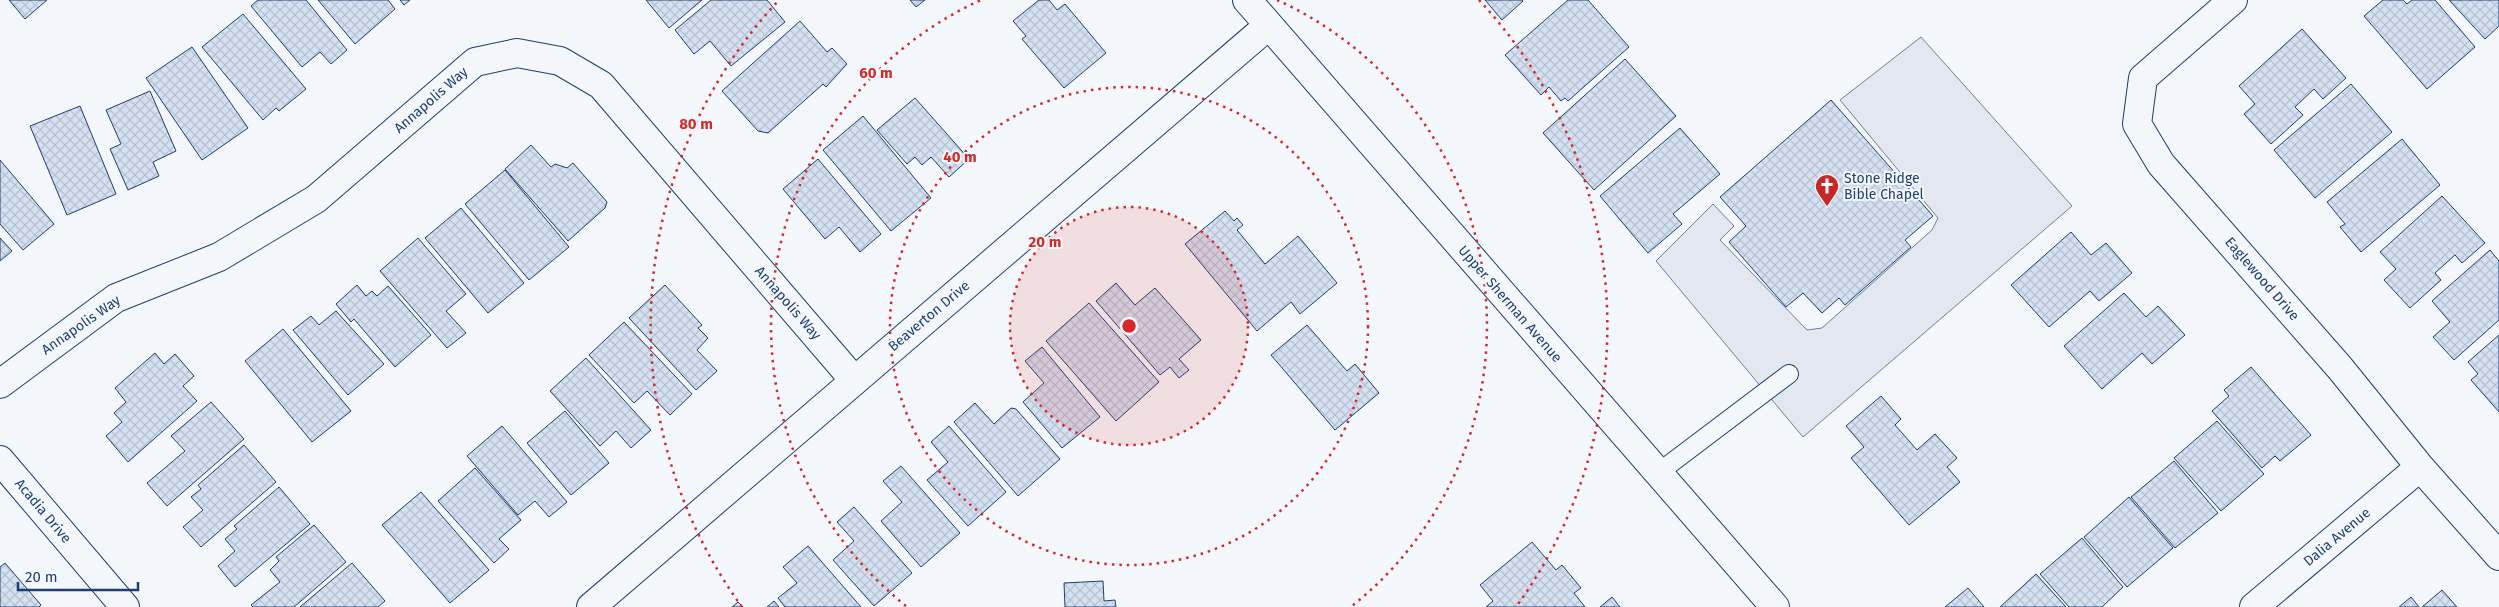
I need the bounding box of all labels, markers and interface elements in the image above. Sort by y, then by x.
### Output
street label: Annapolis Way [391,63,471,137]
text: 60 m [859,64,893,82]
text: 80 m [679,115,713,133]
text: 40 m [943,148,977,166]
place label: Stone Ridge Bible Chapel [1844,170,1924,203]
church icon: Stone Ridge Bible Chapel [1814,173,1840,207]
text: 20 m [1029,233,1061,251]
street label: Eaglewood Drive [2221,234,2303,324]
street label: Upper Sherman Avenue [1455,242,1565,366]
street label: Annapolis Way [751,263,825,343]
street label: Beaverton Drive [885,277,973,355]
street label: Annapolis Way [38,292,124,358]
centre of rings [1120,317,1138,335]
street label: Acadia Drive [11,475,75,547]
street label: Dalia Avenue [2300,504,2374,570]
scale bar [18,560,138,592]
text: 20 m [25,568,58,586]

